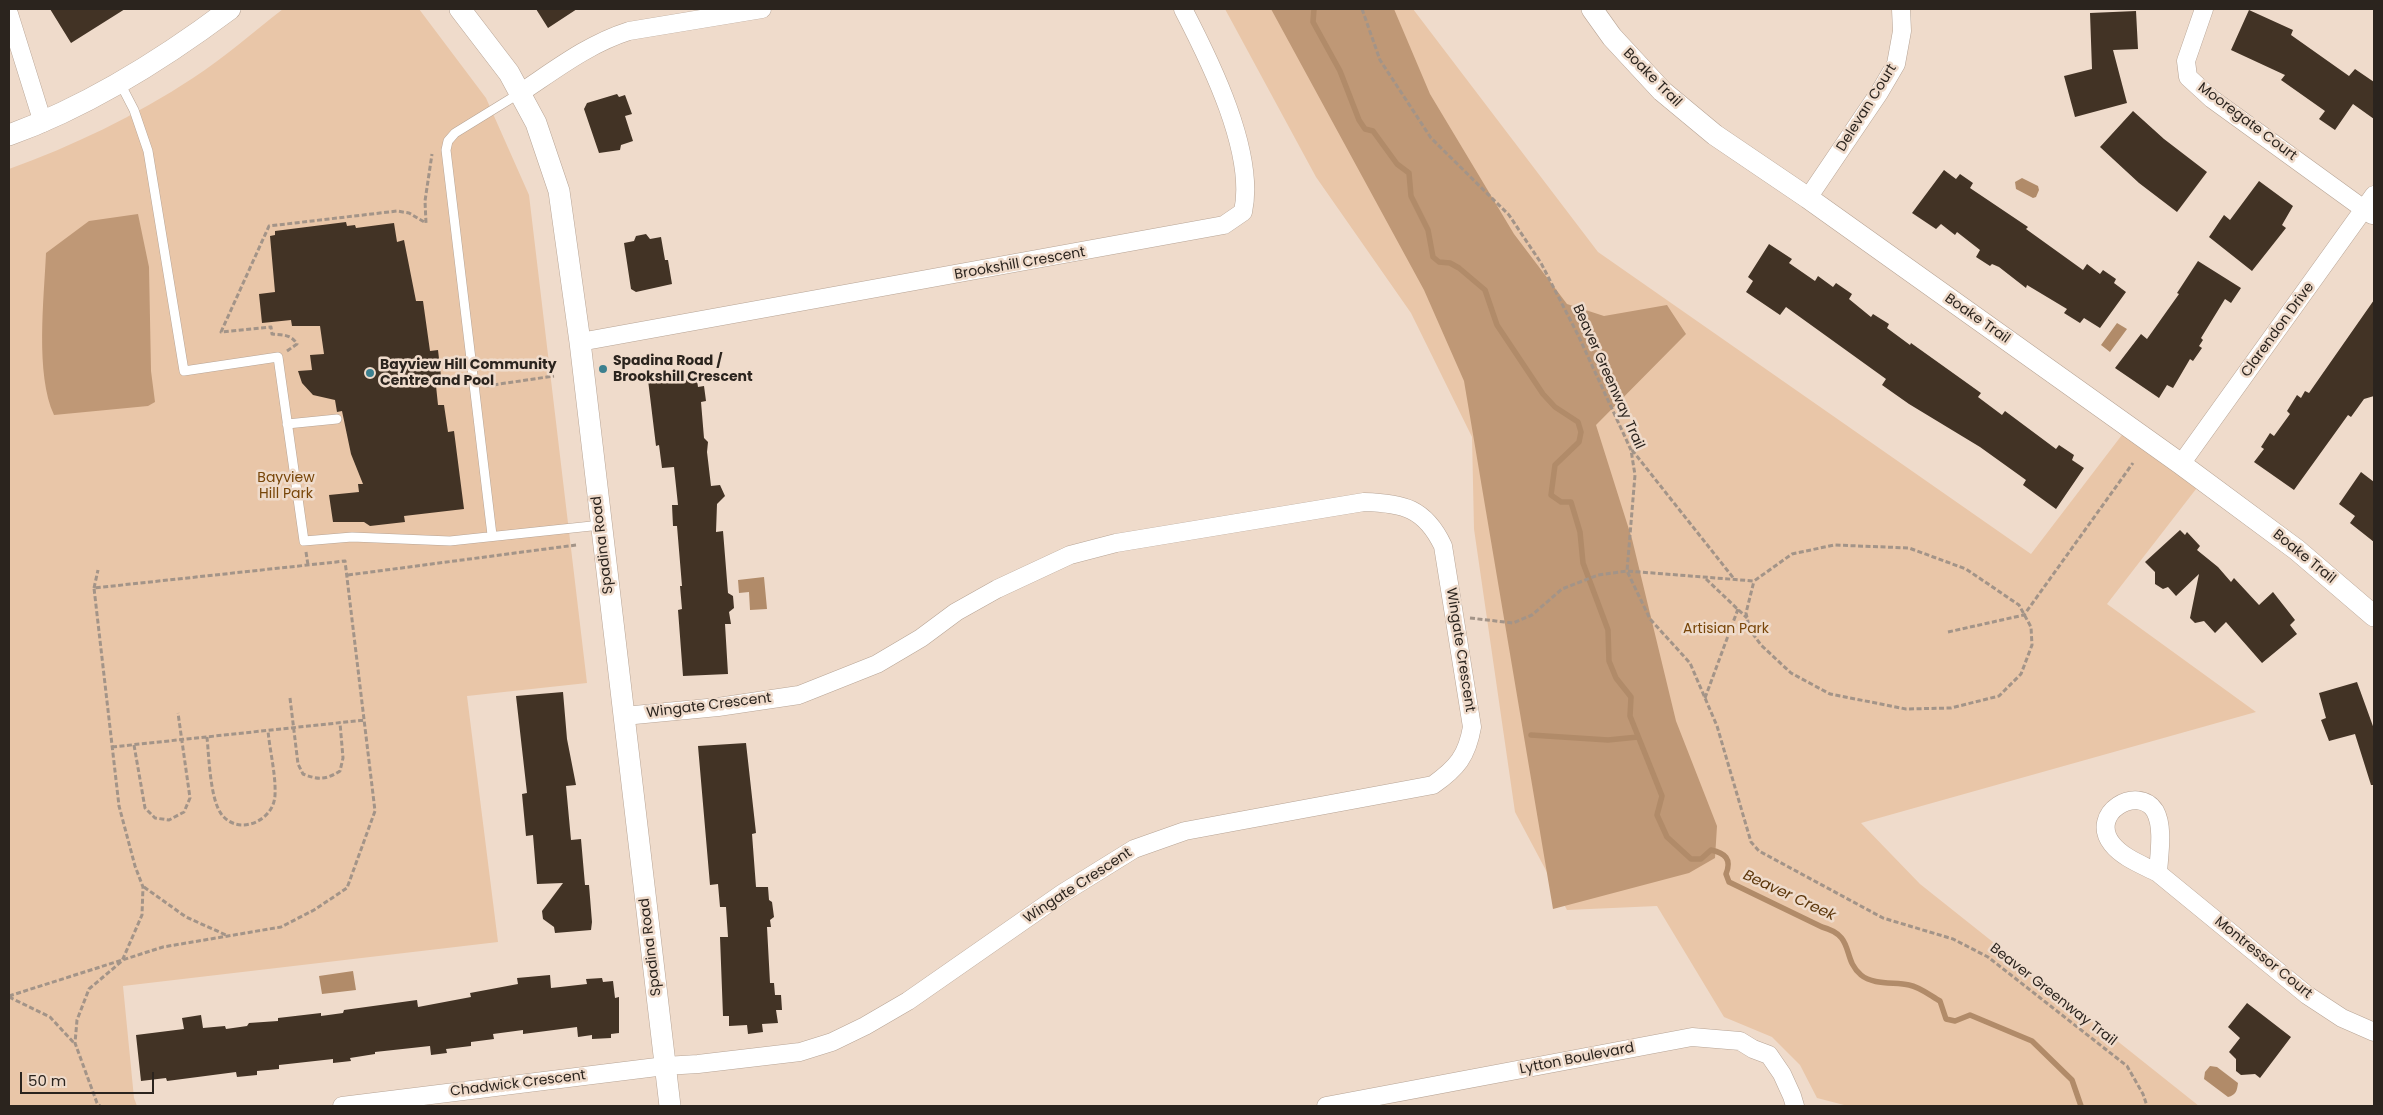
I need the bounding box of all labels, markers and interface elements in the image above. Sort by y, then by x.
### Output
street label: Boake Trail [1619,45,1685,111]
street label: Delevan Court [1833,61,1901,155]
street label: Mooregate Court [2194,79,2300,165]
street label: Brookshill Crescent [953,244,1087,284]
street label: Clarendon Drive [2238,279,2318,381]
street label: Boake Trail [1941,290,2013,348]
street label: Beaver Greenway Trail [1569,302,1647,452]
place label: Spadina Road / Brookshill Crescent [613,353,753,386]
place label: Bayview Hill Community Centre and Pool [380,357,557,390]
marker: Spadina Road / Brookshill Crescent [597,363,609,375]
marker: Bayview Hill Community Centre and Pool [364,367,376,379]
park label: Bayview Hill Park [257,470,315,502]
street label: Spadina Road [589,495,617,595]
street label: Boake Trail [2269,527,2339,587]
street label: Wingate Crescent [1442,587,1478,713]
park label: Artisian Park [1683,621,1769,637]
street label: Wingate Crescent [646,690,772,722]
street label: Wingate Crescent [1021,845,1135,927]
water label: Beaver Creek [1740,867,1838,925]
street label: Spadina Road [637,897,665,997]
street label: Montressor Court [2211,914,2315,1002]
street label: Beaver Greenway Trail [1986,940,2120,1050]
street label: Lytton Boulevard [1518,1040,1636,1078]
scale bar [22,1062,156,1094]
street label: Chadwick Crescent [449,1067,587,1101]
text: 50 m [28,1070,66,1091]

